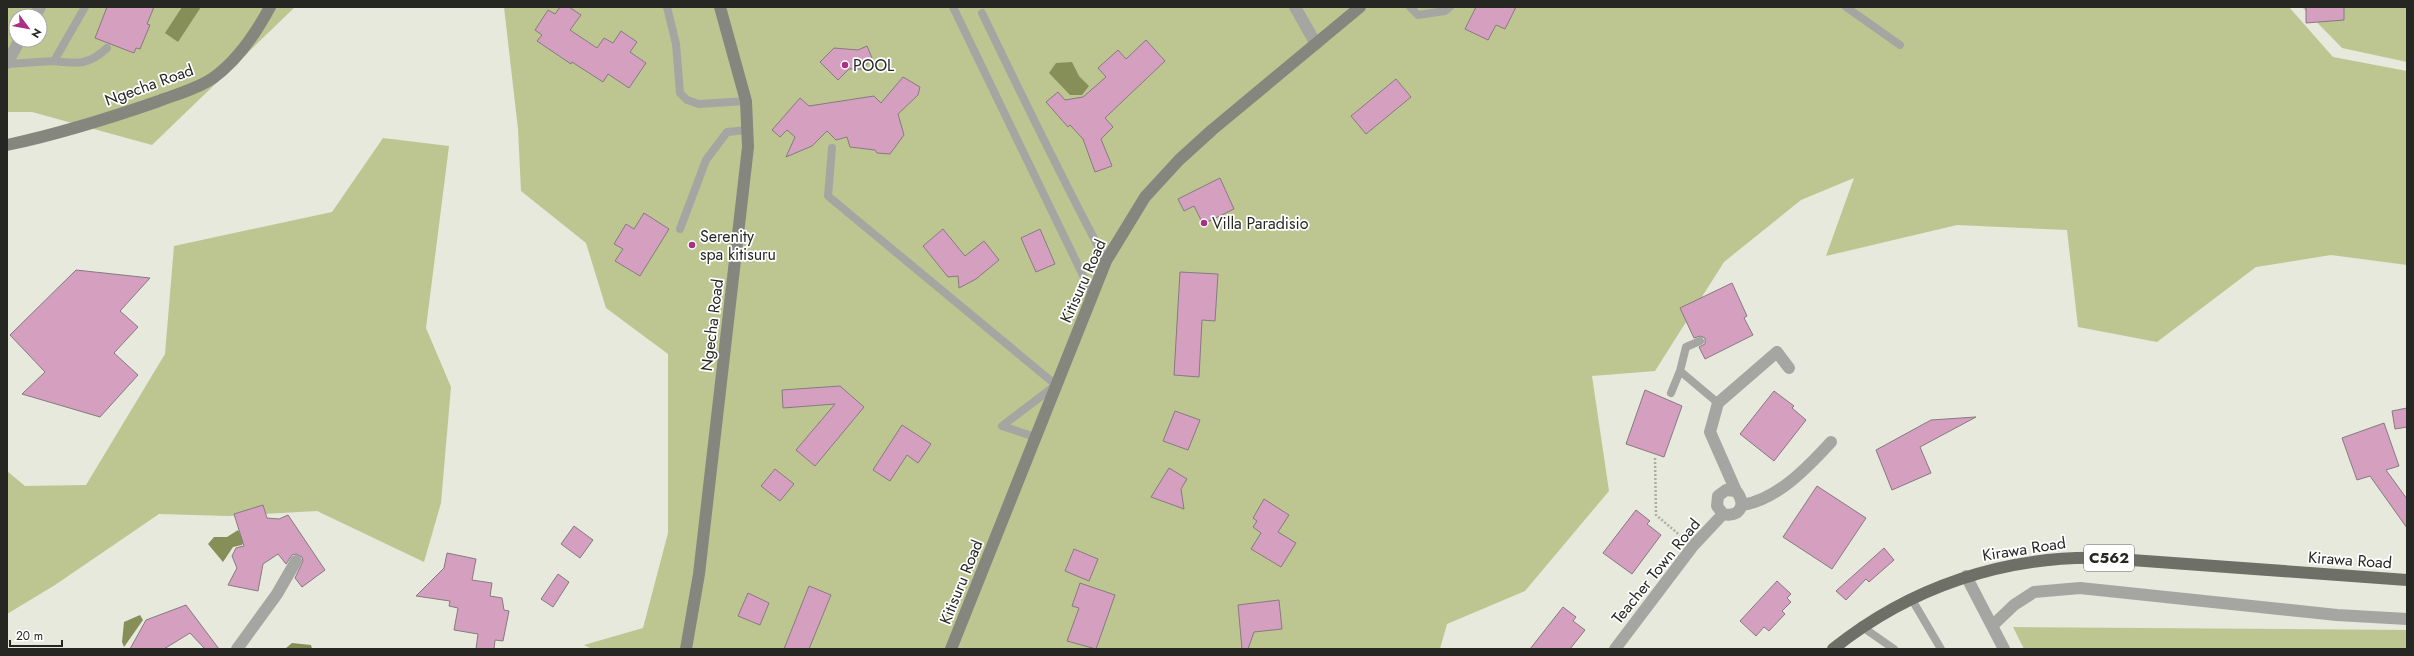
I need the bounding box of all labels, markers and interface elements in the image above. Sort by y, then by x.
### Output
north arrow [8,8,48,48]
text: N [27,25,46,41]
place label: POOL [853,54,895,77]
street label: Ngecha Road [101,58,197,112]
marker: POOL [840,60,850,70]
place label: Villa Paradisio [1212,212,1309,235]
marker: Villa Paradisio [1199,218,1209,228]
place label: Serenity spa kitisuru [700,225,776,266]
street label: Kitisuru Road [1054,236,1112,326]
marker: Serenity spa kitisuru [687,240,697,250]
street label: Ngecha Road [695,278,729,372]
street label: Teacher Town Road [1606,514,1706,628]
street label: Kirawa Road [1981,531,2067,567]
street label: Kitisuru Road [934,536,988,628]
road number: C562 [2084,545,2134,571]
street label: Kirawa Road [2307,546,2393,574]
scale bar [10,622,62,648]
text: 20 m [16,627,43,645]

